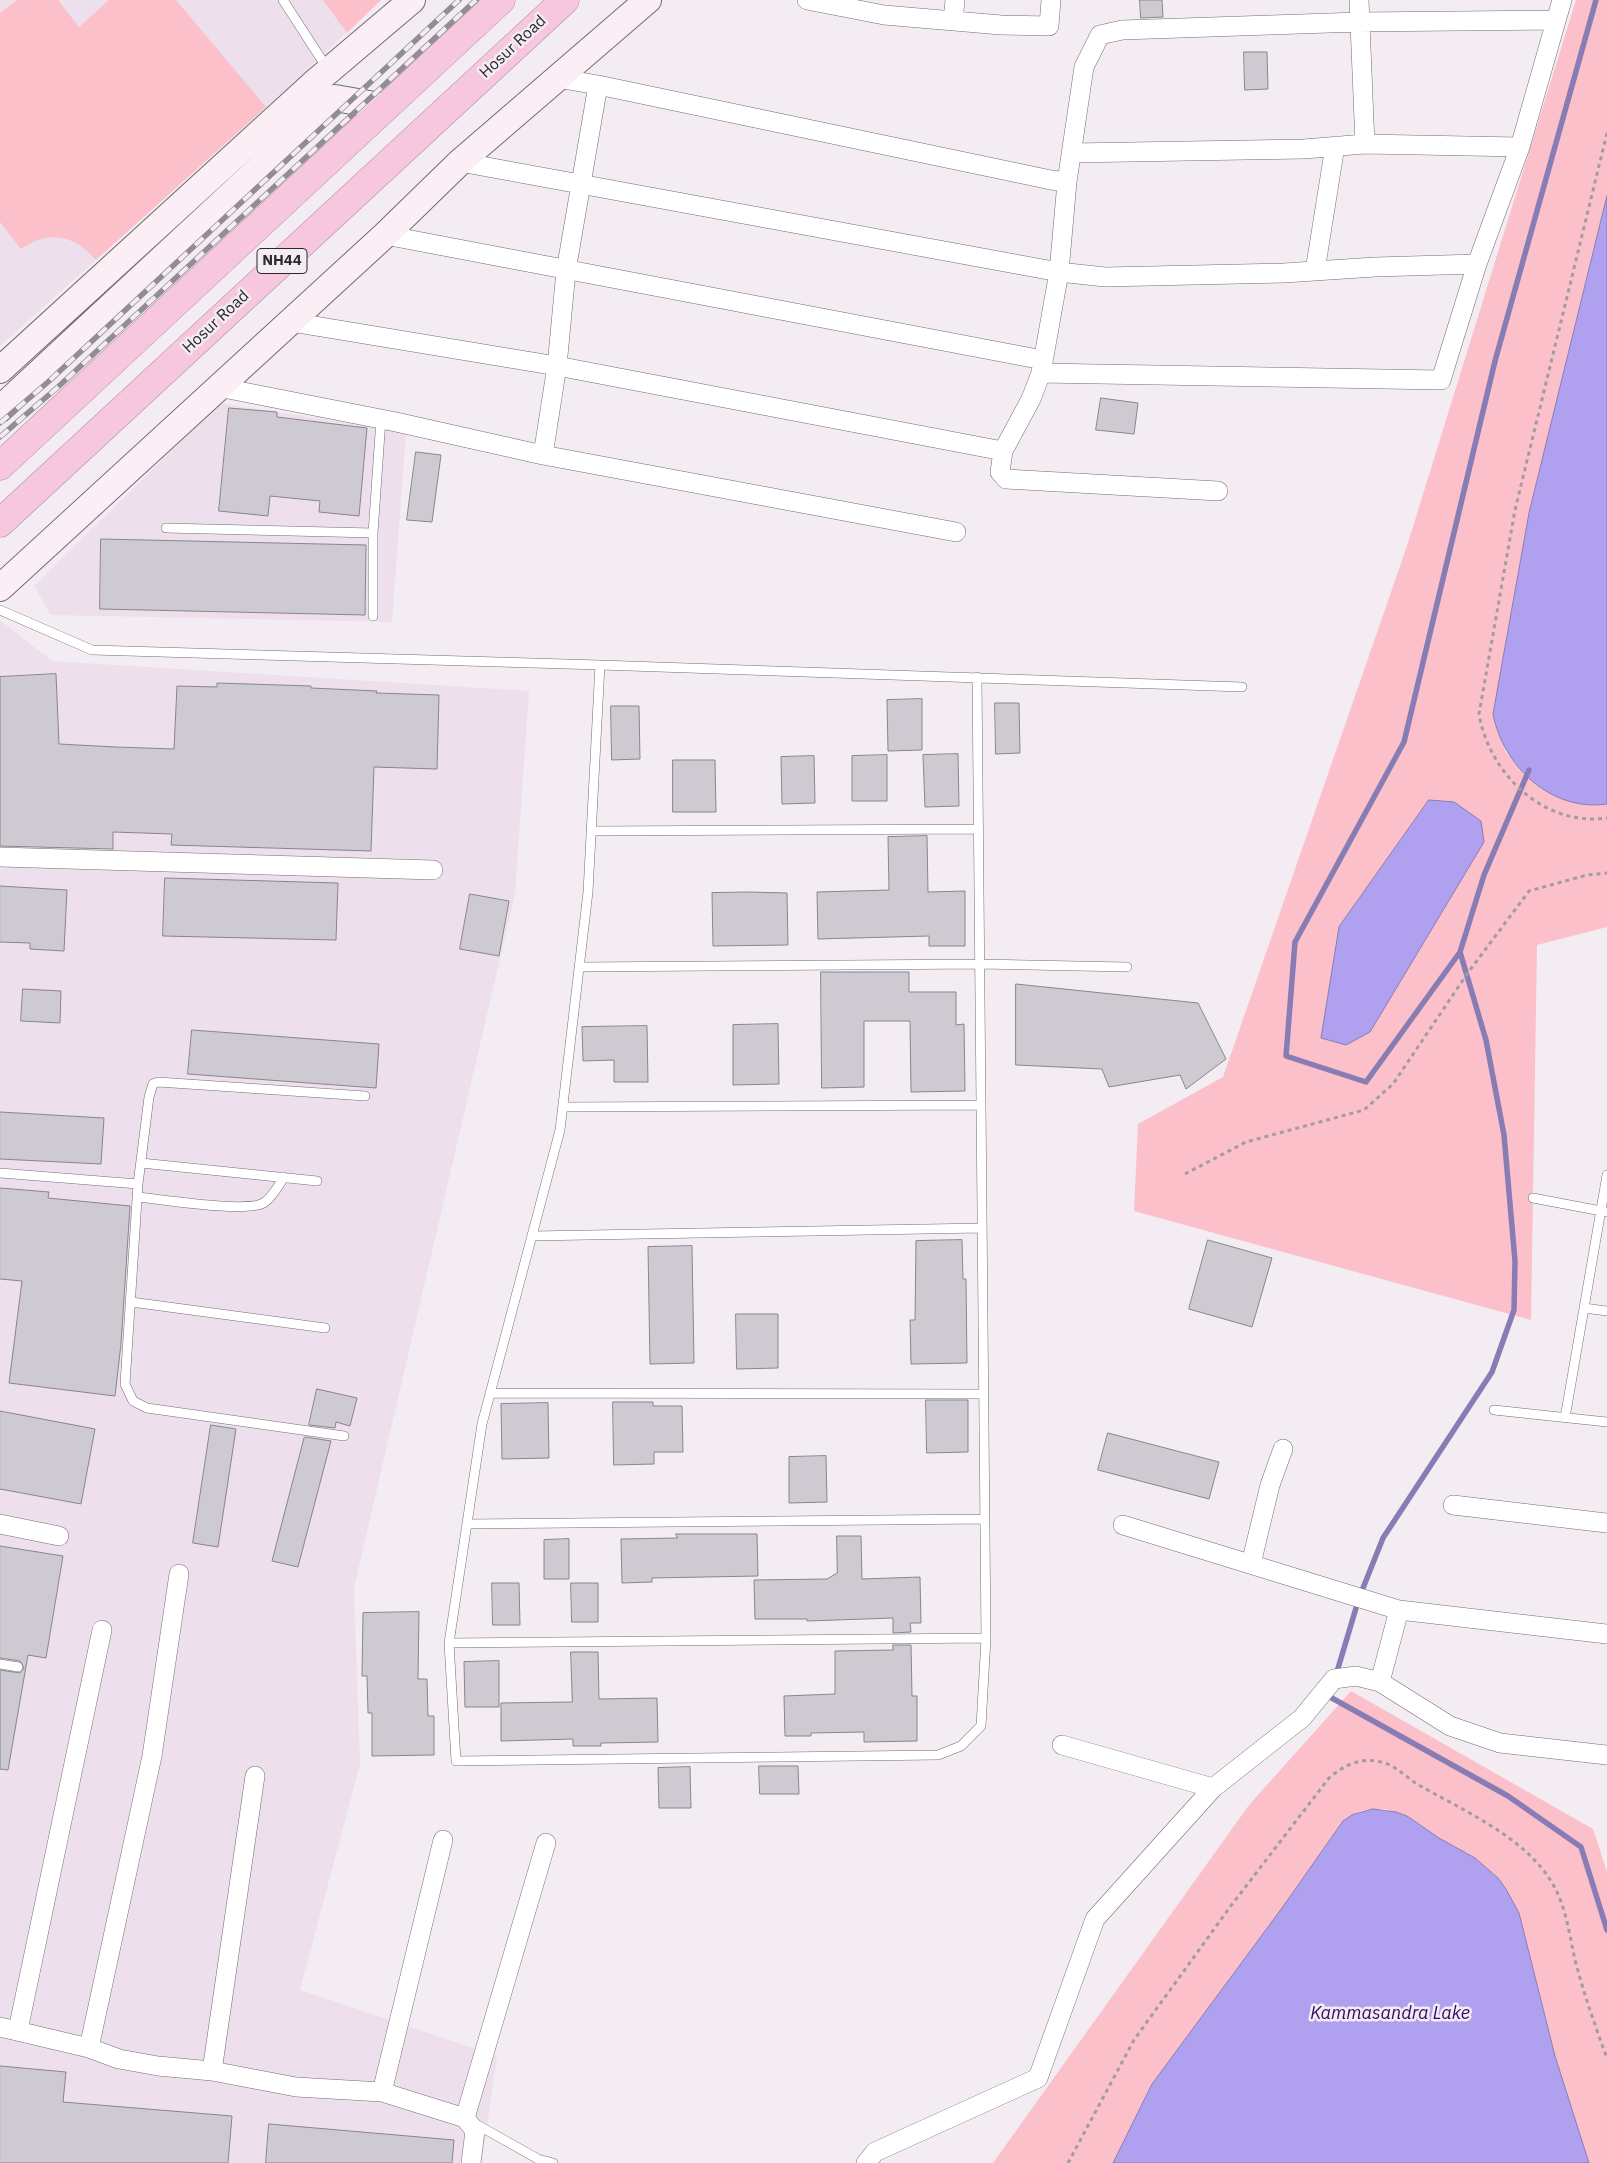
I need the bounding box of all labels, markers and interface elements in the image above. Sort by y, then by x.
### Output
street label: Hosur Road [476,11,550,83]
road number: NH44 [257,248,307,274]
street label: Hosur Road [179,286,253,358]
water label: Kammasandra Lake [1310,2003,1470,2025]

